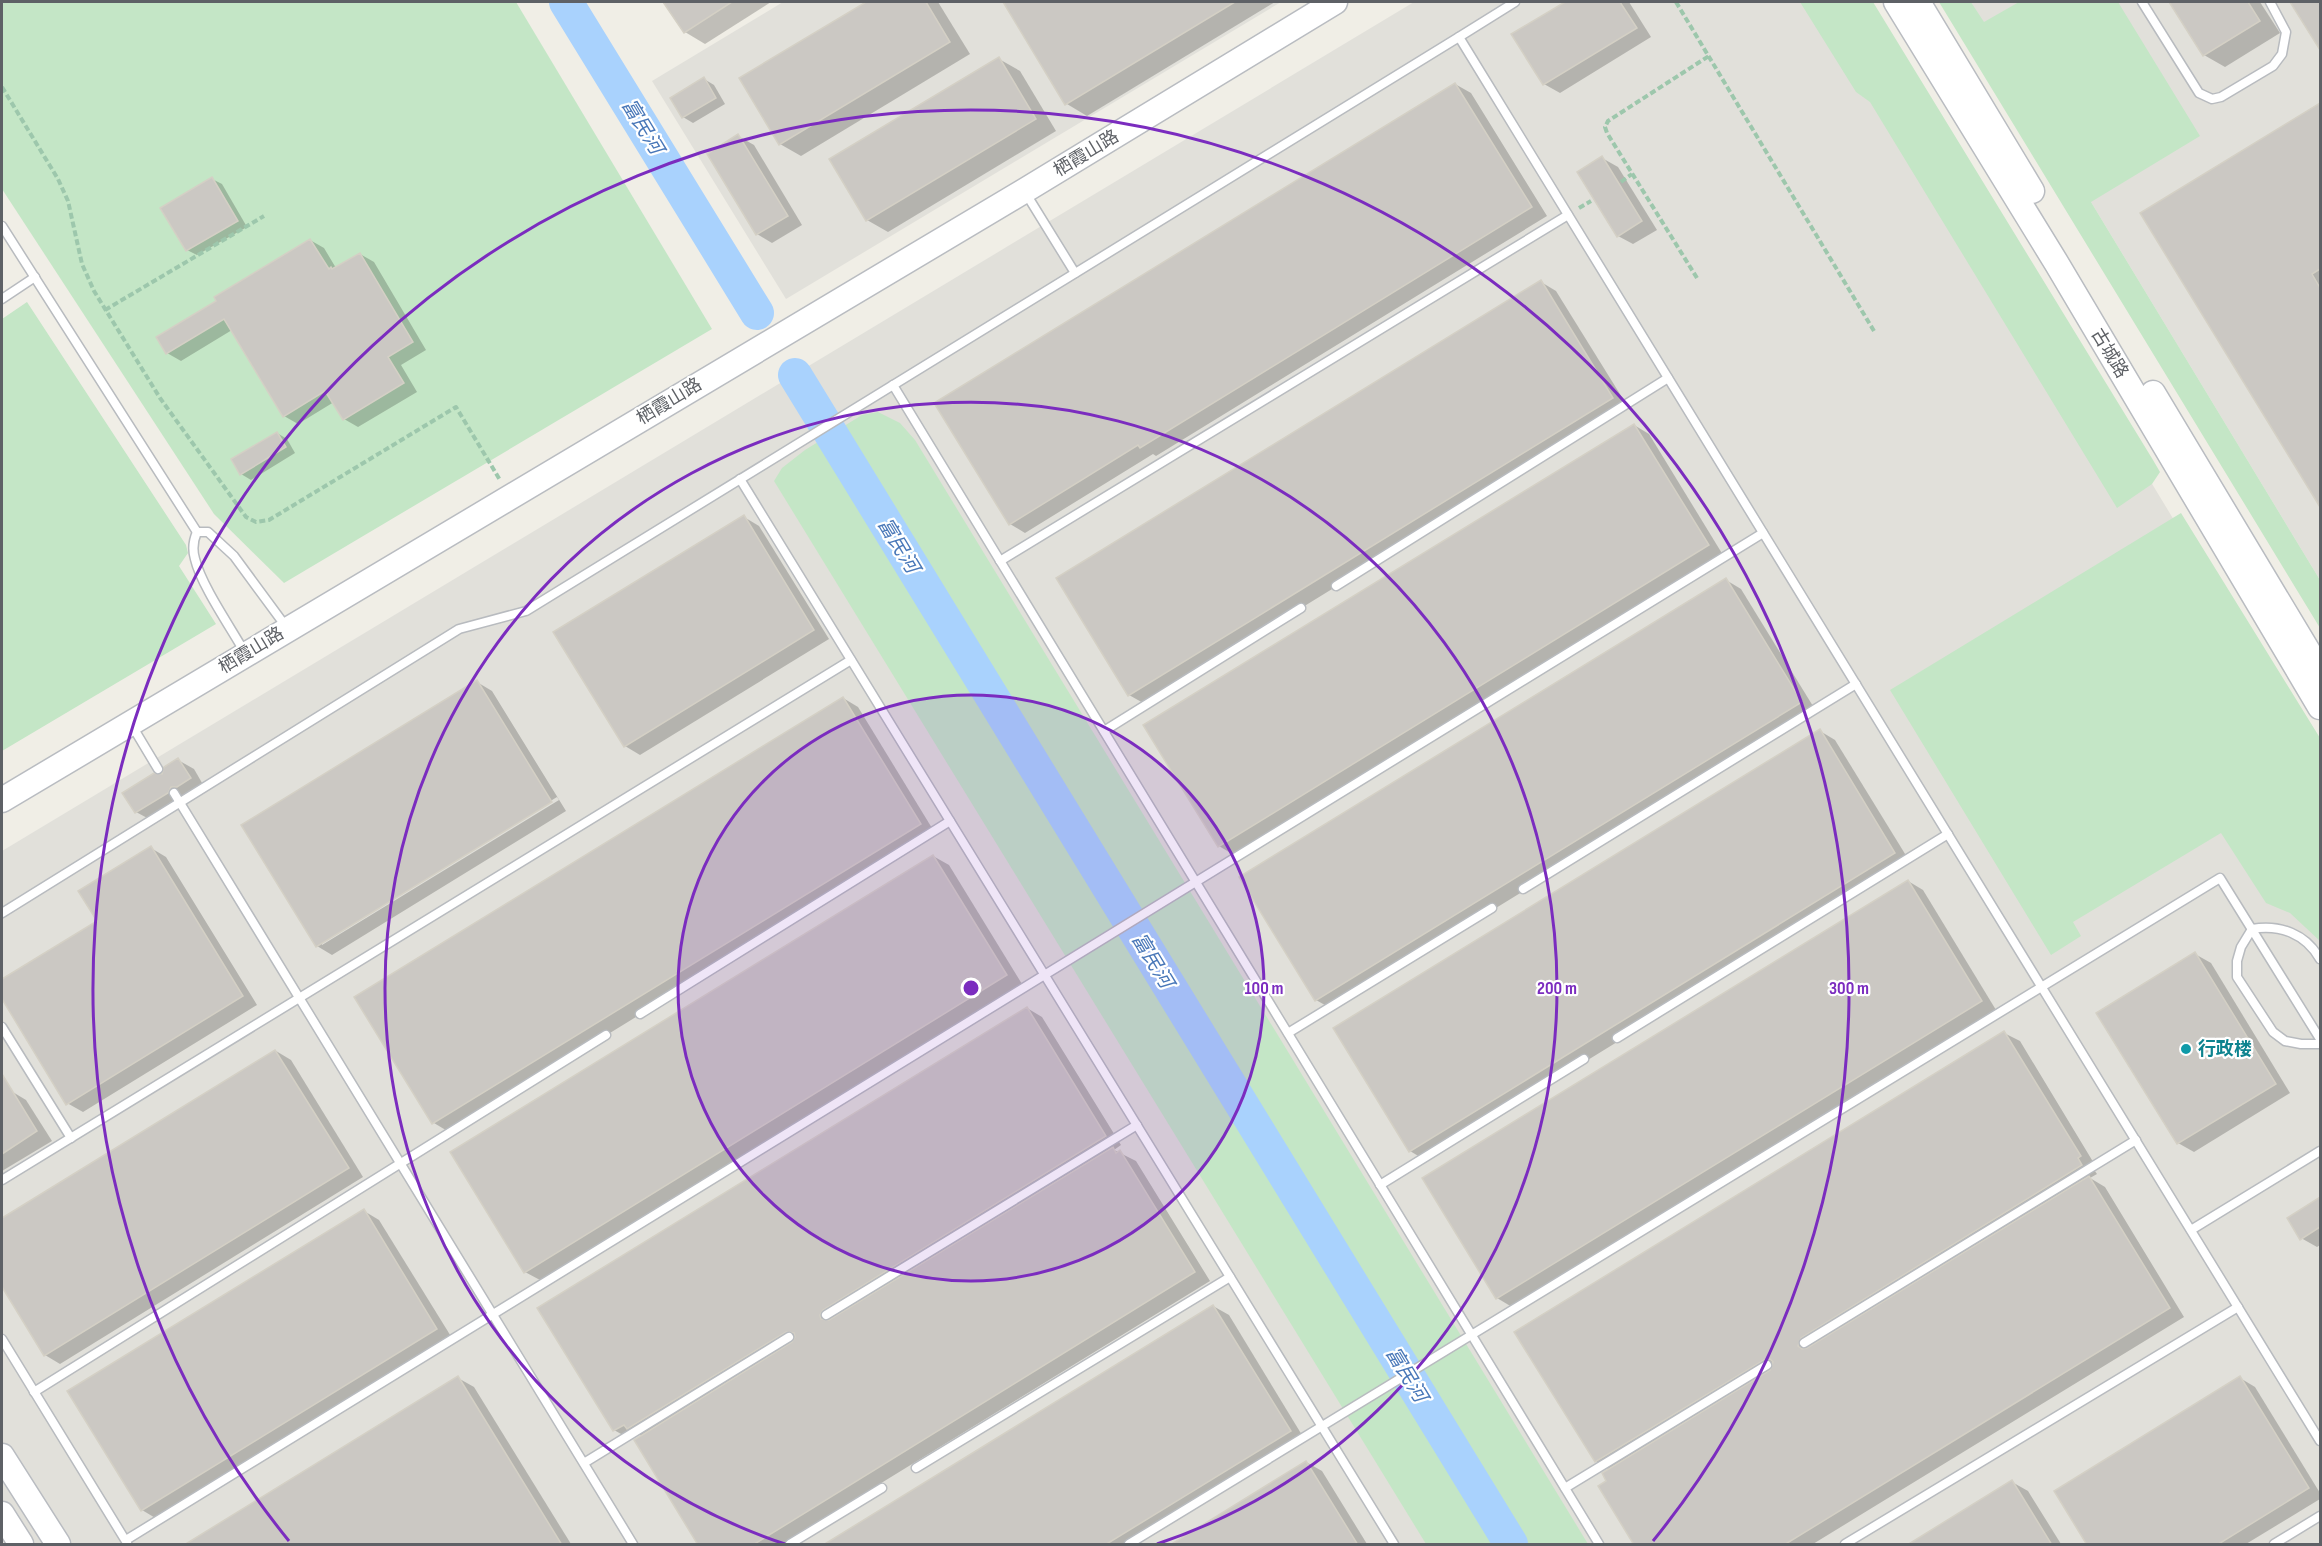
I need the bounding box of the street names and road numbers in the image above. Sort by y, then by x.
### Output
street label: 栖霞山路 [1050,126,1123,181]
street label: 古城路 [2087,325,2132,382]
street label: 栖霞山路 [633,374,706,429]
street label: 栖霞山路 [215,623,288,678]

